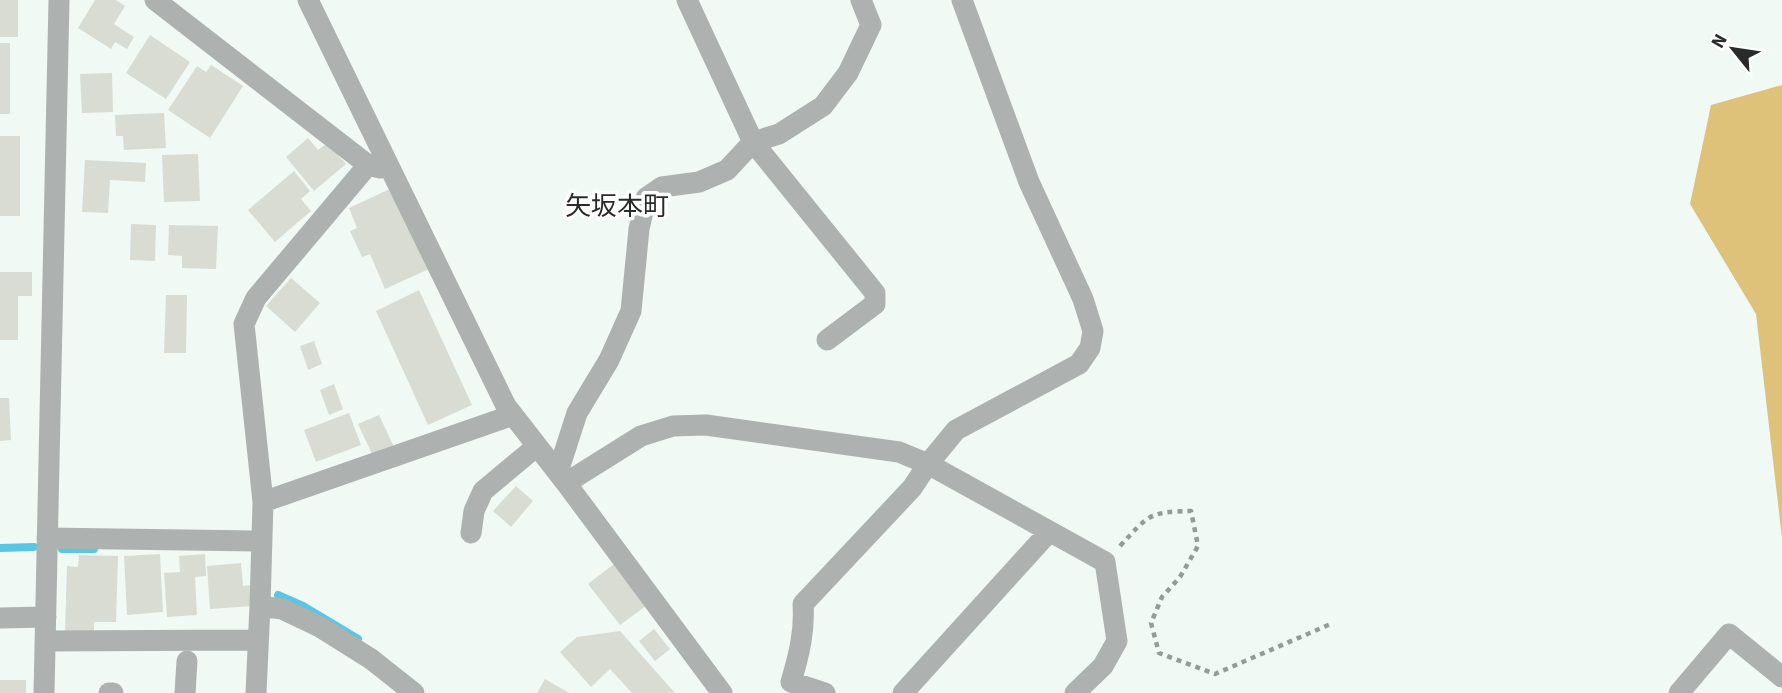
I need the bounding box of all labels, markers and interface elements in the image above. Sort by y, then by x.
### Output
north arrow [1698,14,1768,84]
text: N [1705,29,1734,53]
district label: 矢坂本町 [565,188,669,225]

